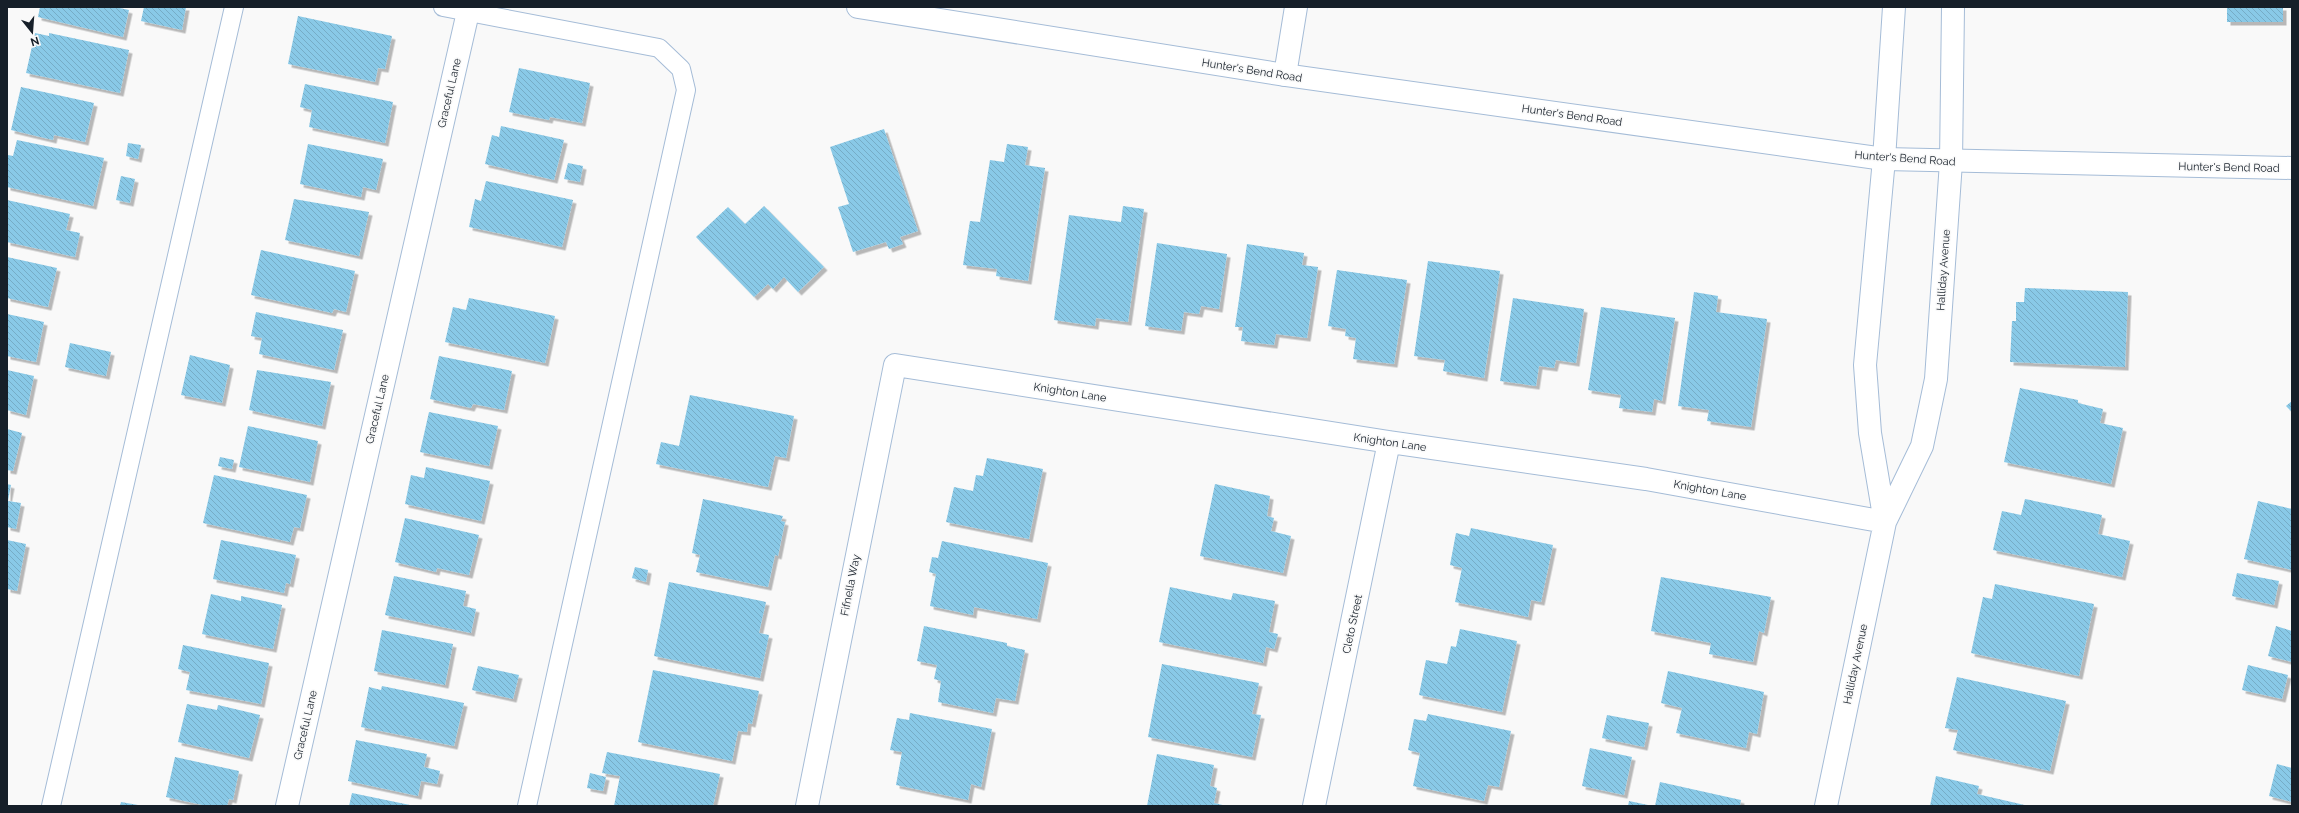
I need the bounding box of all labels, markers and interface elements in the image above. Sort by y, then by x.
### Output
north arrow [12,12,52,52]
text: N [29,34,41,49]
street label: Hunter's Bend Road [1201,56,1303,85]
street label: Graceful Lane [435,57,464,129]
street label: Hunter's Bend Road [1521,102,1623,129]
street label: Hunter's Bend Road [1854,148,1956,169]
street label: Hunter's Bend Road [2178,160,2280,175]
street label: Halliday Avenue [1934,228,1953,311]
street label: Graceful Lane [363,373,392,445]
street label: Knighton Lane [1033,380,1108,405]
street label: Knighton Lane [1353,431,1428,454]
street label: Knighton Lane [1673,478,1748,503]
street label: Fifnella Way [838,553,863,617]
street label: Cleto Street [1340,593,1365,655]
street label: Halliday Avenue [1841,622,1870,705]
street label: Graceful Lane [291,689,320,761]

